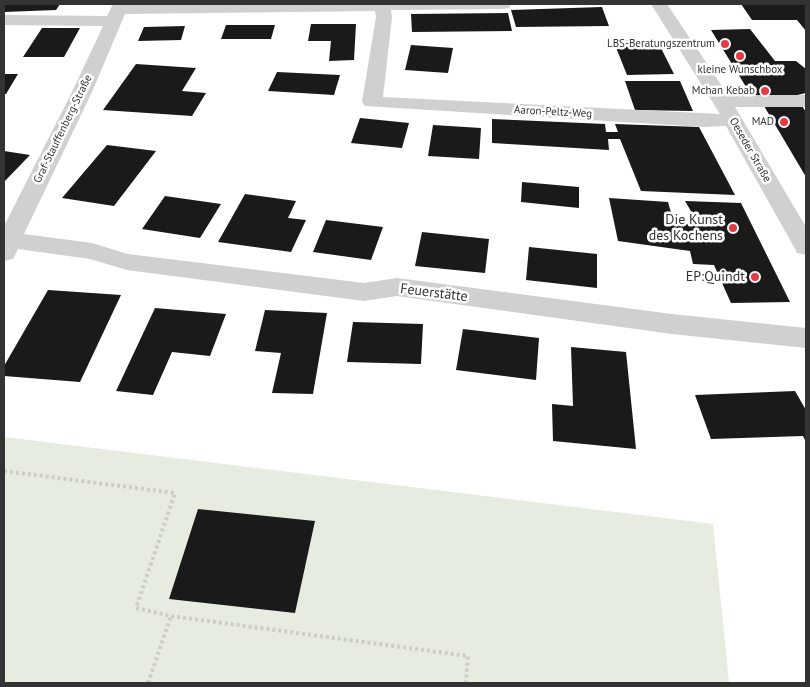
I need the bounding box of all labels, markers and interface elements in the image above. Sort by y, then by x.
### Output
place label: LBS-Beratungszentrum [607,37,715,51]
marker: LBS-Beratungszentrum [719,38,731,50]
marker: kleine Wunschbox [734,50,746,62]
place label: kleine Wunschbox [697,63,783,77]
street label: Graf-Stauffenberg-Straße [31,73,95,185]
place label: Mchan Kebab [692,84,755,98]
marker: Mchan Kebab [759,85,771,97]
street label: Aaron-Peltz-Weg [514,103,592,121]
street label: Oeseder Straße [726,115,774,185]
place label: MAD [752,115,774,129]
marker: MAD [778,116,790,128]
place label: Die Kunst des Kochens [649,212,723,244]
marker: Die Kunst des Kochens [727,222,739,234]
place label: EP:Quindt [686,269,745,285]
marker: EP:Quindt [749,271,761,283]
street label: Feuerstätte [399,281,469,305]

